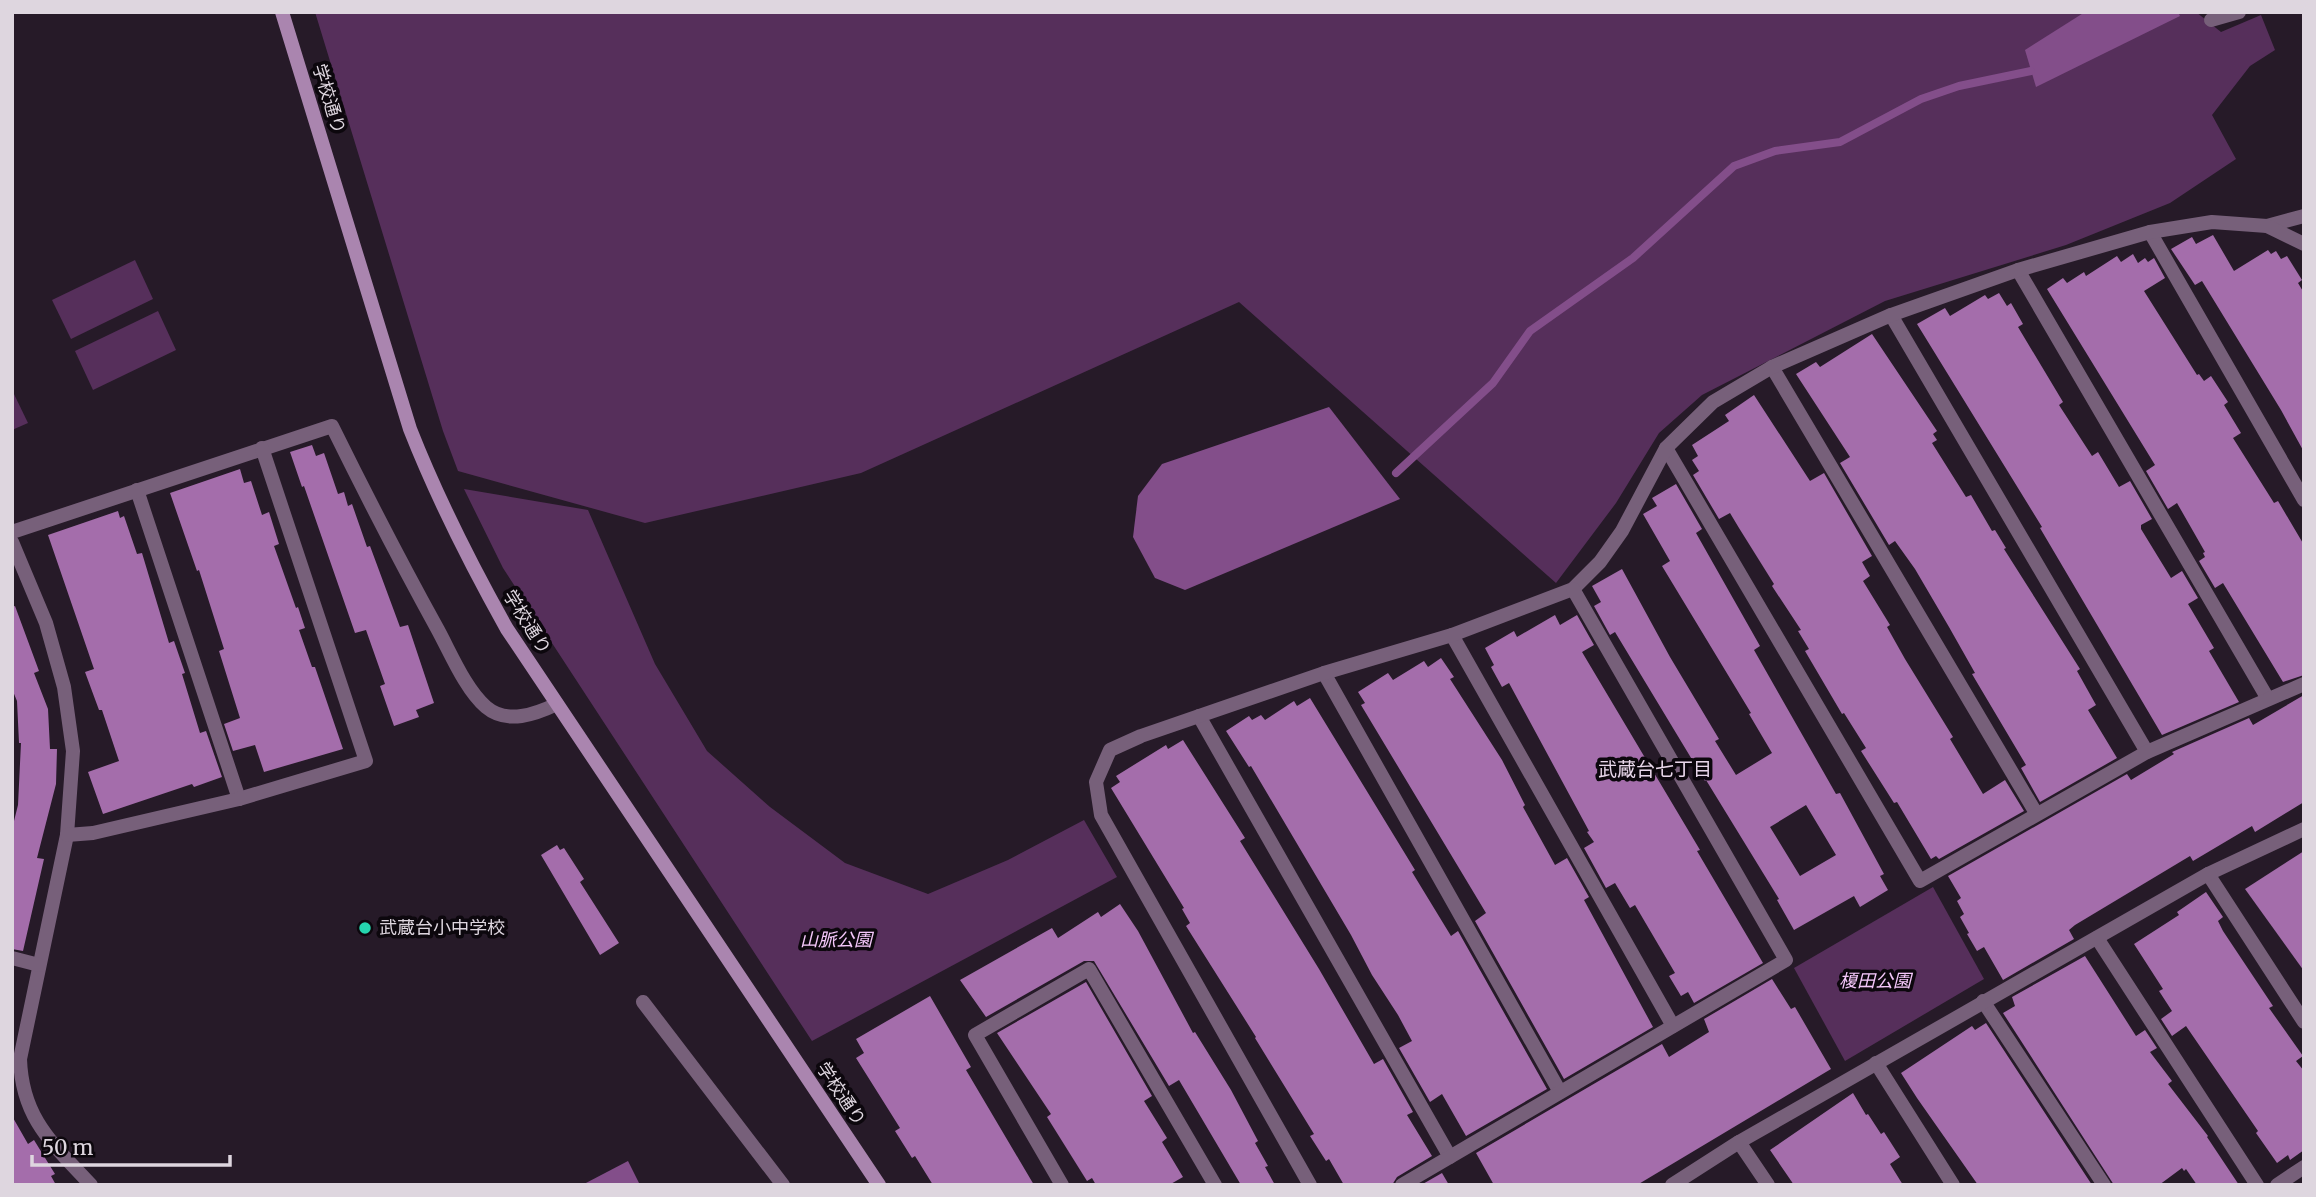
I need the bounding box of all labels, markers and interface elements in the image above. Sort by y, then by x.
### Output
street label: 学校通り [308,61,351,137]
street label: 学校通り [499,585,556,658]
district label: 武蔵台七丁目 [1598,757,1712,781]
place label: 武蔵台小中学校 [379,916,505,939]
marker: 武蔵台小中学校 [357,920,373,936]
park label: 山脈公園 [800,928,875,951]
park label: 榎田公園 [1839,969,1914,992]
street label: 学校通り [812,1057,871,1130]
scale bar [32,1124,229,1168]
text: 50 m [42,1134,93,1161]

